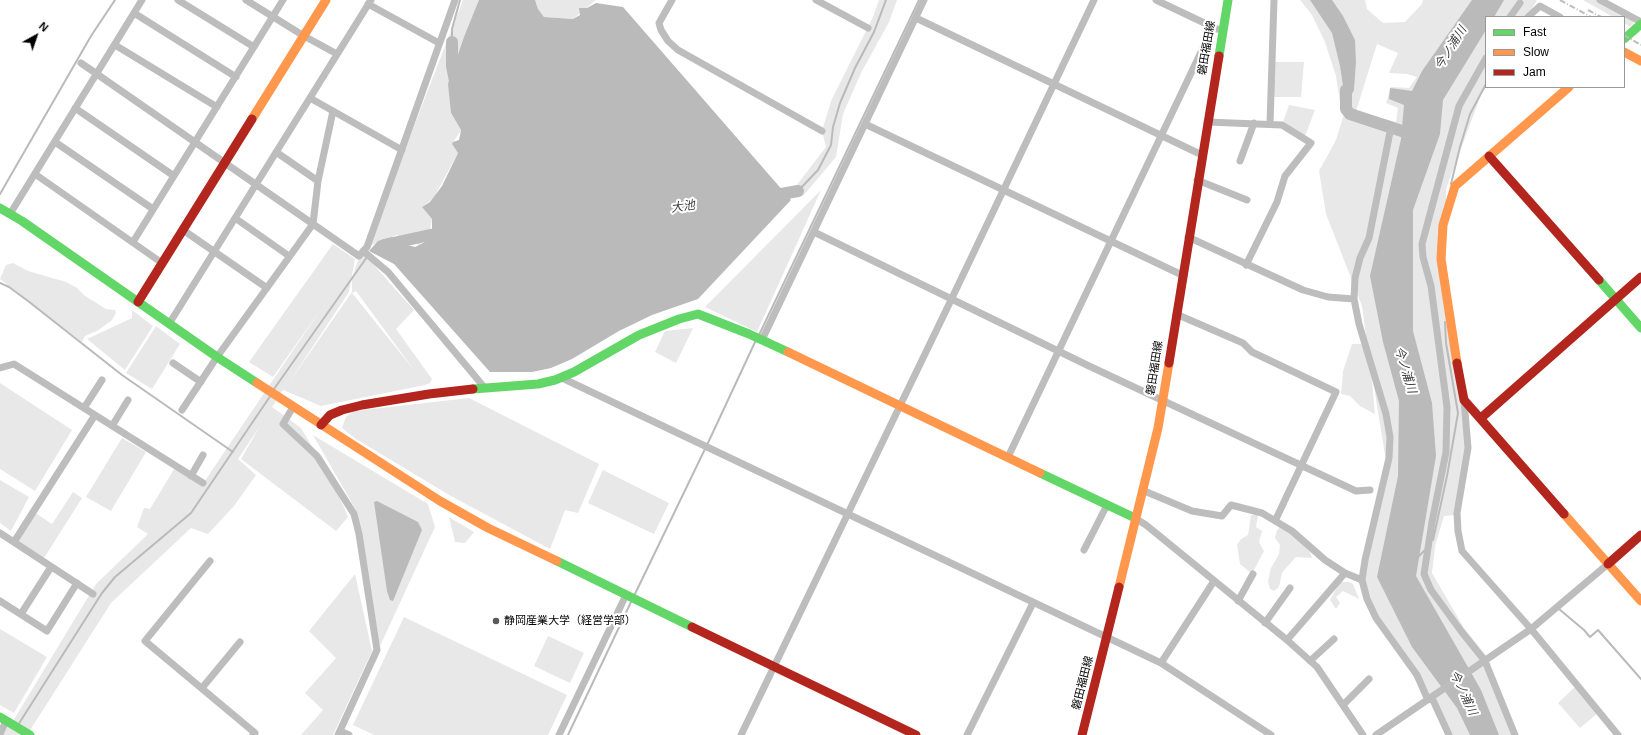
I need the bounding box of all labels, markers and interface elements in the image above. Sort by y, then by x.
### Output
north arrow [16,16,56,56]
legend [1485,16,1625,88]
text: N [37,20,51,34]
street label: 磐田福田線 [1196,20,1218,76]
water label: 今ノ浦川 [1432,24,1470,72]
text: Fast [1523,25,1546,39]
text: Slow [1523,45,1549,59]
text: Jam [1523,65,1546,79]
water label: 大池 [670,198,696,216]
street label: 磐田福田線 [1144,340,1166,396]
water label: 今ノ浦川 [1391,345,1419,395]
place label: 静岡産業大学（経営学部） [504,614,636,628]
marker: 静岡産業大学（経営学部） [491,616,501,626]
street label: 磐田福田線 [1070,655,1096,711]
water label: 今ノ浦川 [1446,668,1480,718]

